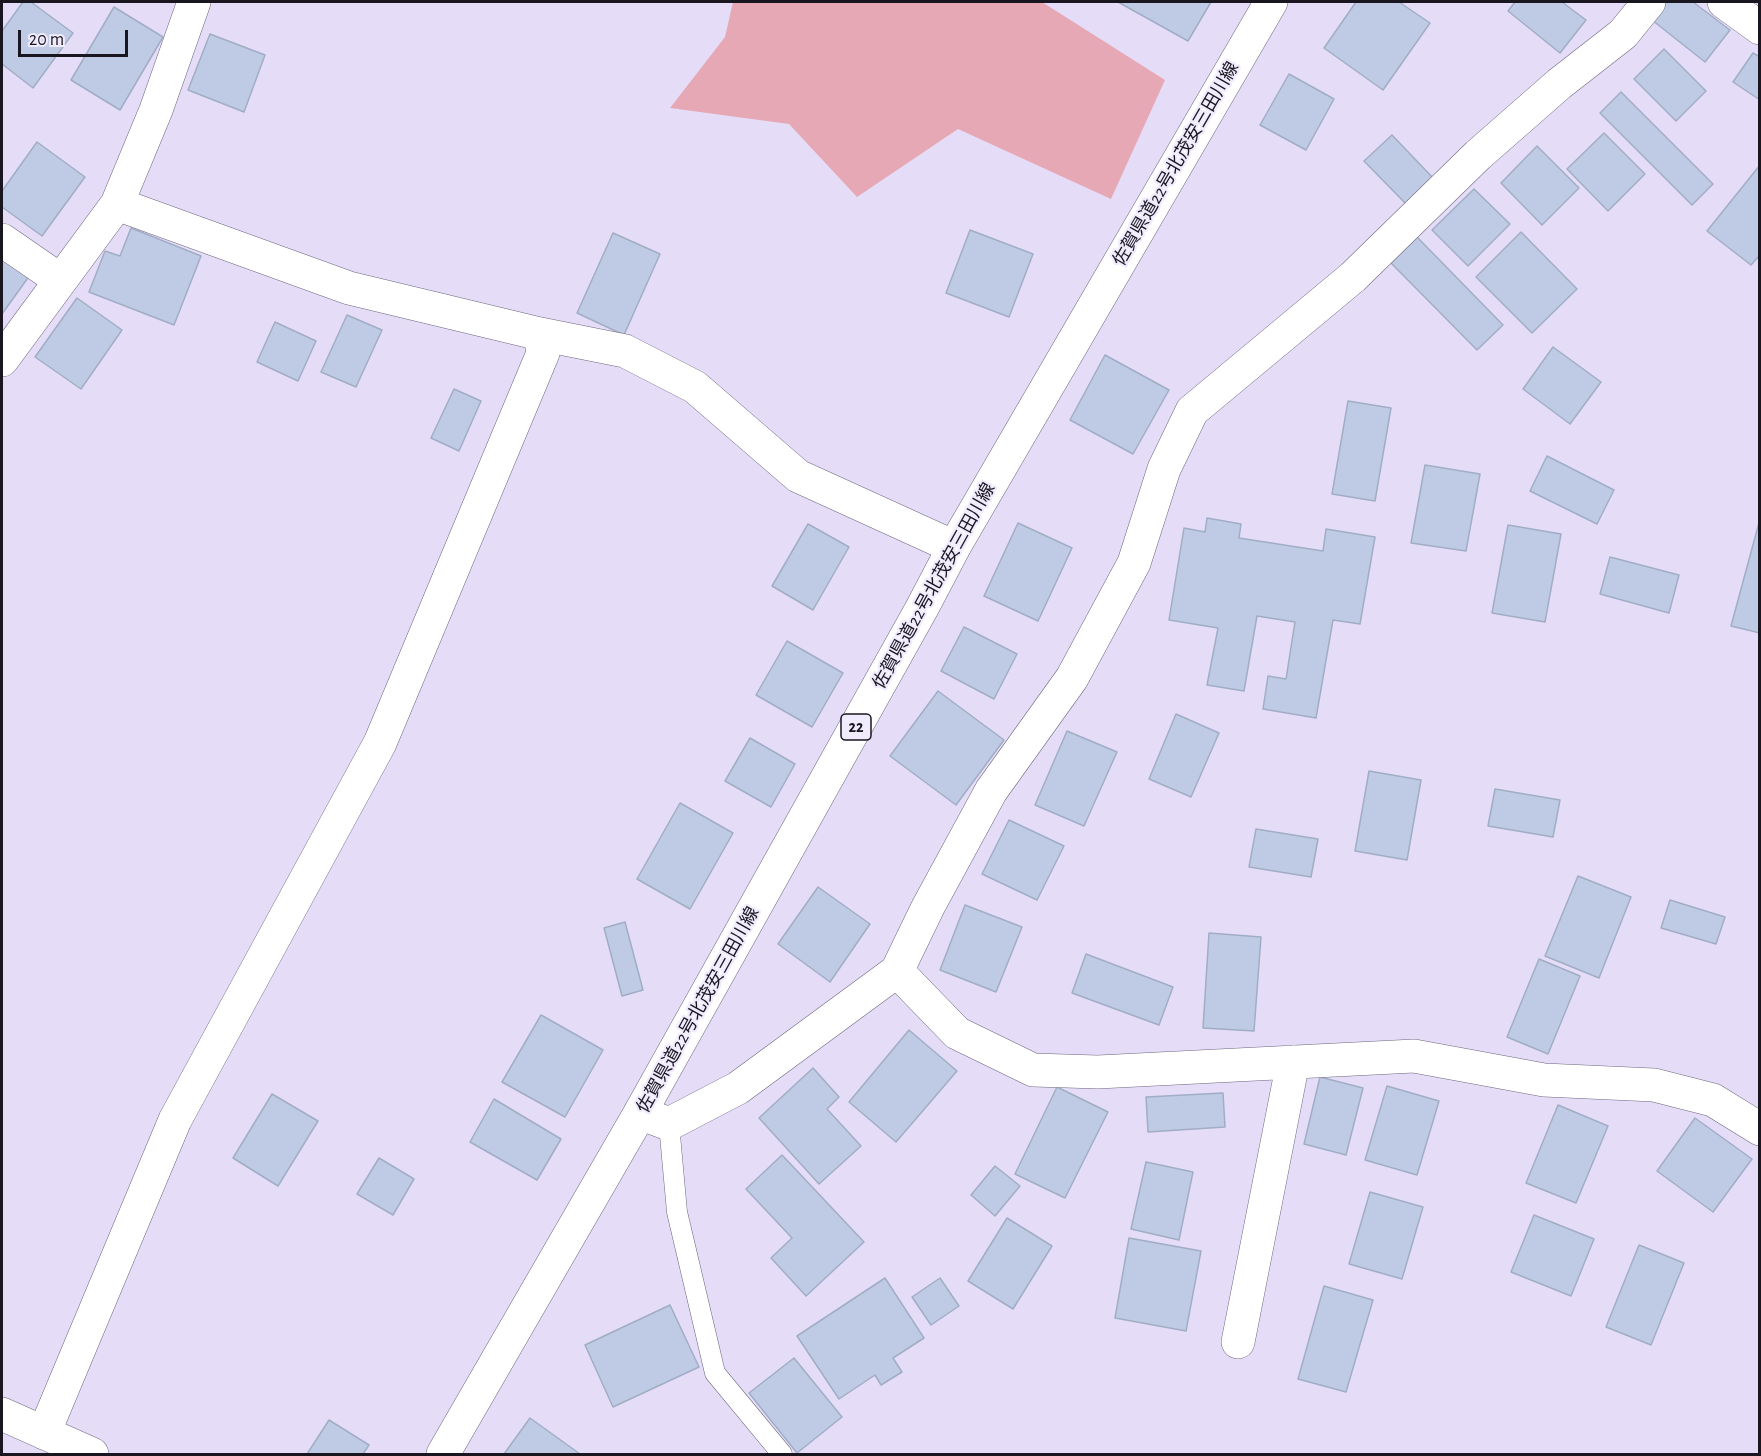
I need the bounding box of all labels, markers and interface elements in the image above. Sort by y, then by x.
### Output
scale bar [21,18,130,56]
text: 20 m [29,31,64,49]
street label: 佐賀県道22号北茂安三田川線 [1109,58,1243,270]
street label: 佐賀県道22号北茂安三田川線 [868,479,1000,693]
road number: 22 [841,714,871,740]
street label: 佐賀県道22号北茂安三田川線 [632,903,764,1117]

